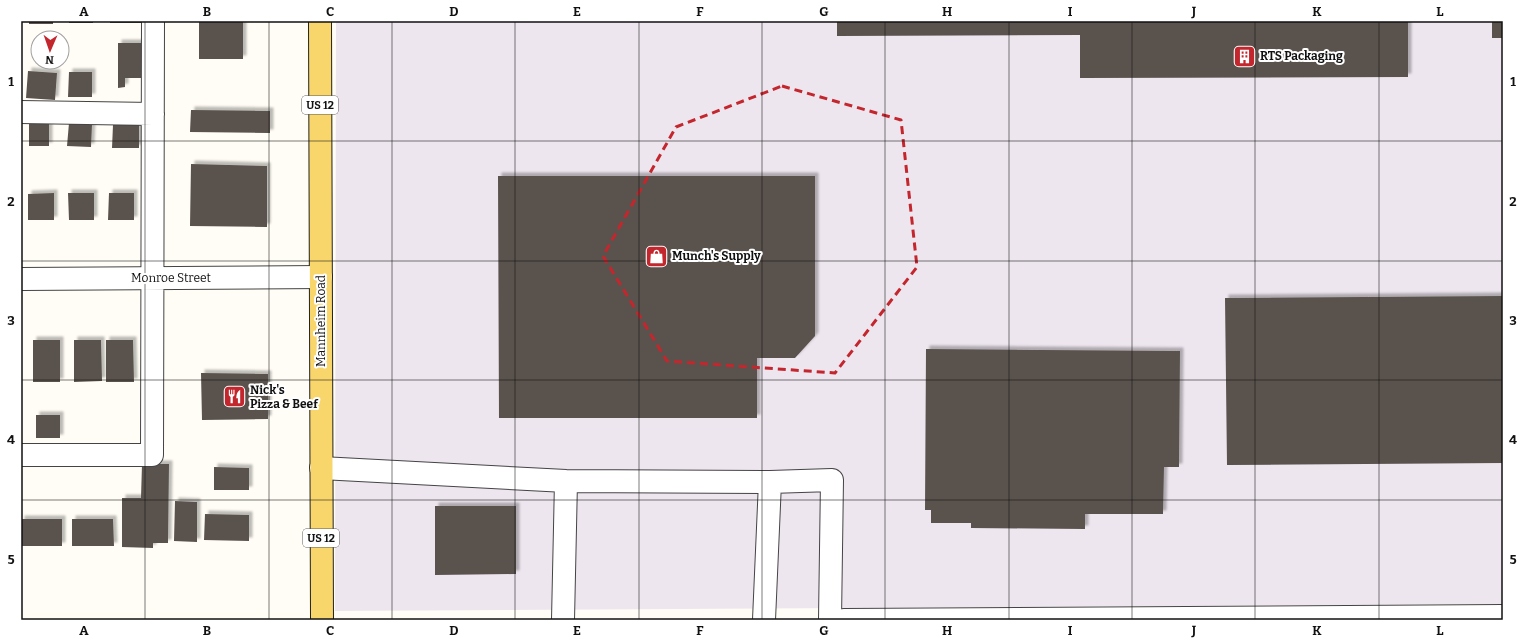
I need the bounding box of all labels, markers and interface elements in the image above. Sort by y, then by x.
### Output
text: A [79,4,89,19]
text: B [203,4,211,19]
text: C [326,4,334,19]
text: D [449,4,459,19]
text: E [573,4,581,19]
text: F [696,4,704,19]
text: G [819,4,829,19]
text: H [942,4,952,19]
text: I [1068,4,1073,19]
text: J [1191,4,1197,19]
text: K [1312,4,1322,19]
text: L [1436,4,1444,19]
north arrow [30,30,70,70]
building icon: RTS Packaging [1231,43,1257,69]
place label: RTS Packaging [1260,49,1343,63]
text: N [45,53,54,66]
text: 1 [8,74,14,89]
text: 1 [1510,74,1516,89]
road number: US 12 [302,96,338,114]
text: 2 [7,194,15,209]
text: 2 [1509,194,1517,209]
shop icon: Munch's Supply [644,243,670,269]
place label: Munch's Supply [672,249,761,263]
street label: Monroe Street [131,271,212,285]
street label: Mannheim Road [314,275,328,367]
text: 3 [7,313,15,328]
text: 3 [1509,313,1517,328]
place label: Nick's Pizza & Beef [250,383,319,411]
restaurant icon: Nick's Pizza & Beef [222,384,248,410]
text: 4 [7,432,15,447]
text: 4 [1509,432,1517,447]
road number: US 12 [303,529,339,547]
text: 5 [7,552,15,567]
text: 5 [1509,552,1517,567]
text: A [79,623,89,638]
text: B [203,623,211,638]
text: C [326,623,334,638]
text: D [449,623,459,638]
text: E [573,623,581,638]
text: F [696,623,704,638]
text: G [819,623,829,638]
text: H [942,623,952,638]
text: I [1068,623,1073,638]
text: J [1191,623,1197,638]
text: K [1312,623,1322,638]
text: L [1436,623,1444,638]

